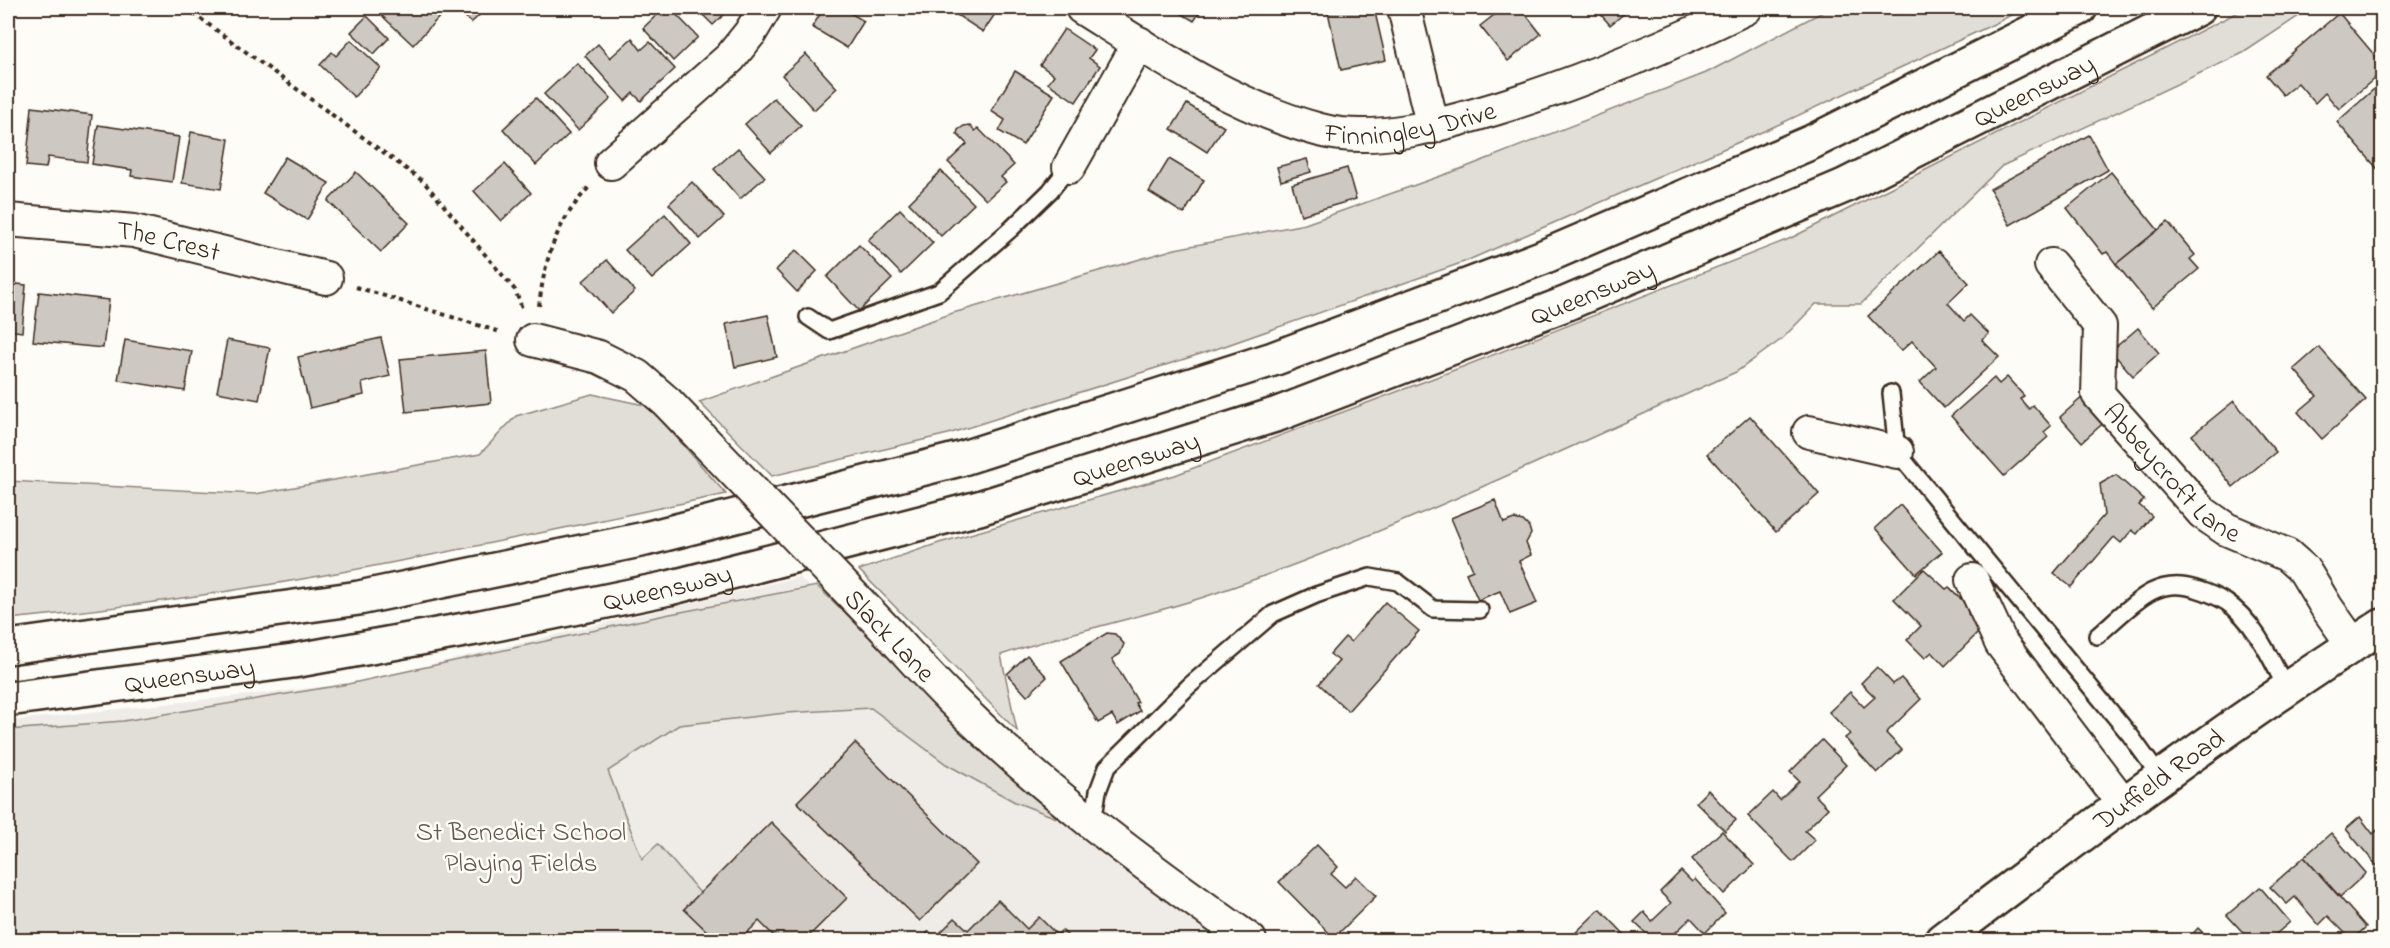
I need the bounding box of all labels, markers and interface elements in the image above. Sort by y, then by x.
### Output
street label: Queensway [1968,46,2102,140]
street label: Finningley Drive [1320,92,1502,157]
street label: The Crest [115,213,224,273]
street label: Queensway [1525,251,1661,337]
street label: Abbeycroft Lane [2093,395,2246,555]
street label: Queensway [1068,423,1205,499]
street label: Queensway [600,556,737,623]
street label: Slack Lane [834,581,943,693]
street label: Queensway [122,649,257,705]
street label: Duffield Road [2086,720,2234,842]
park label: St Benedict School Playing Fields [416,814,626,884]

